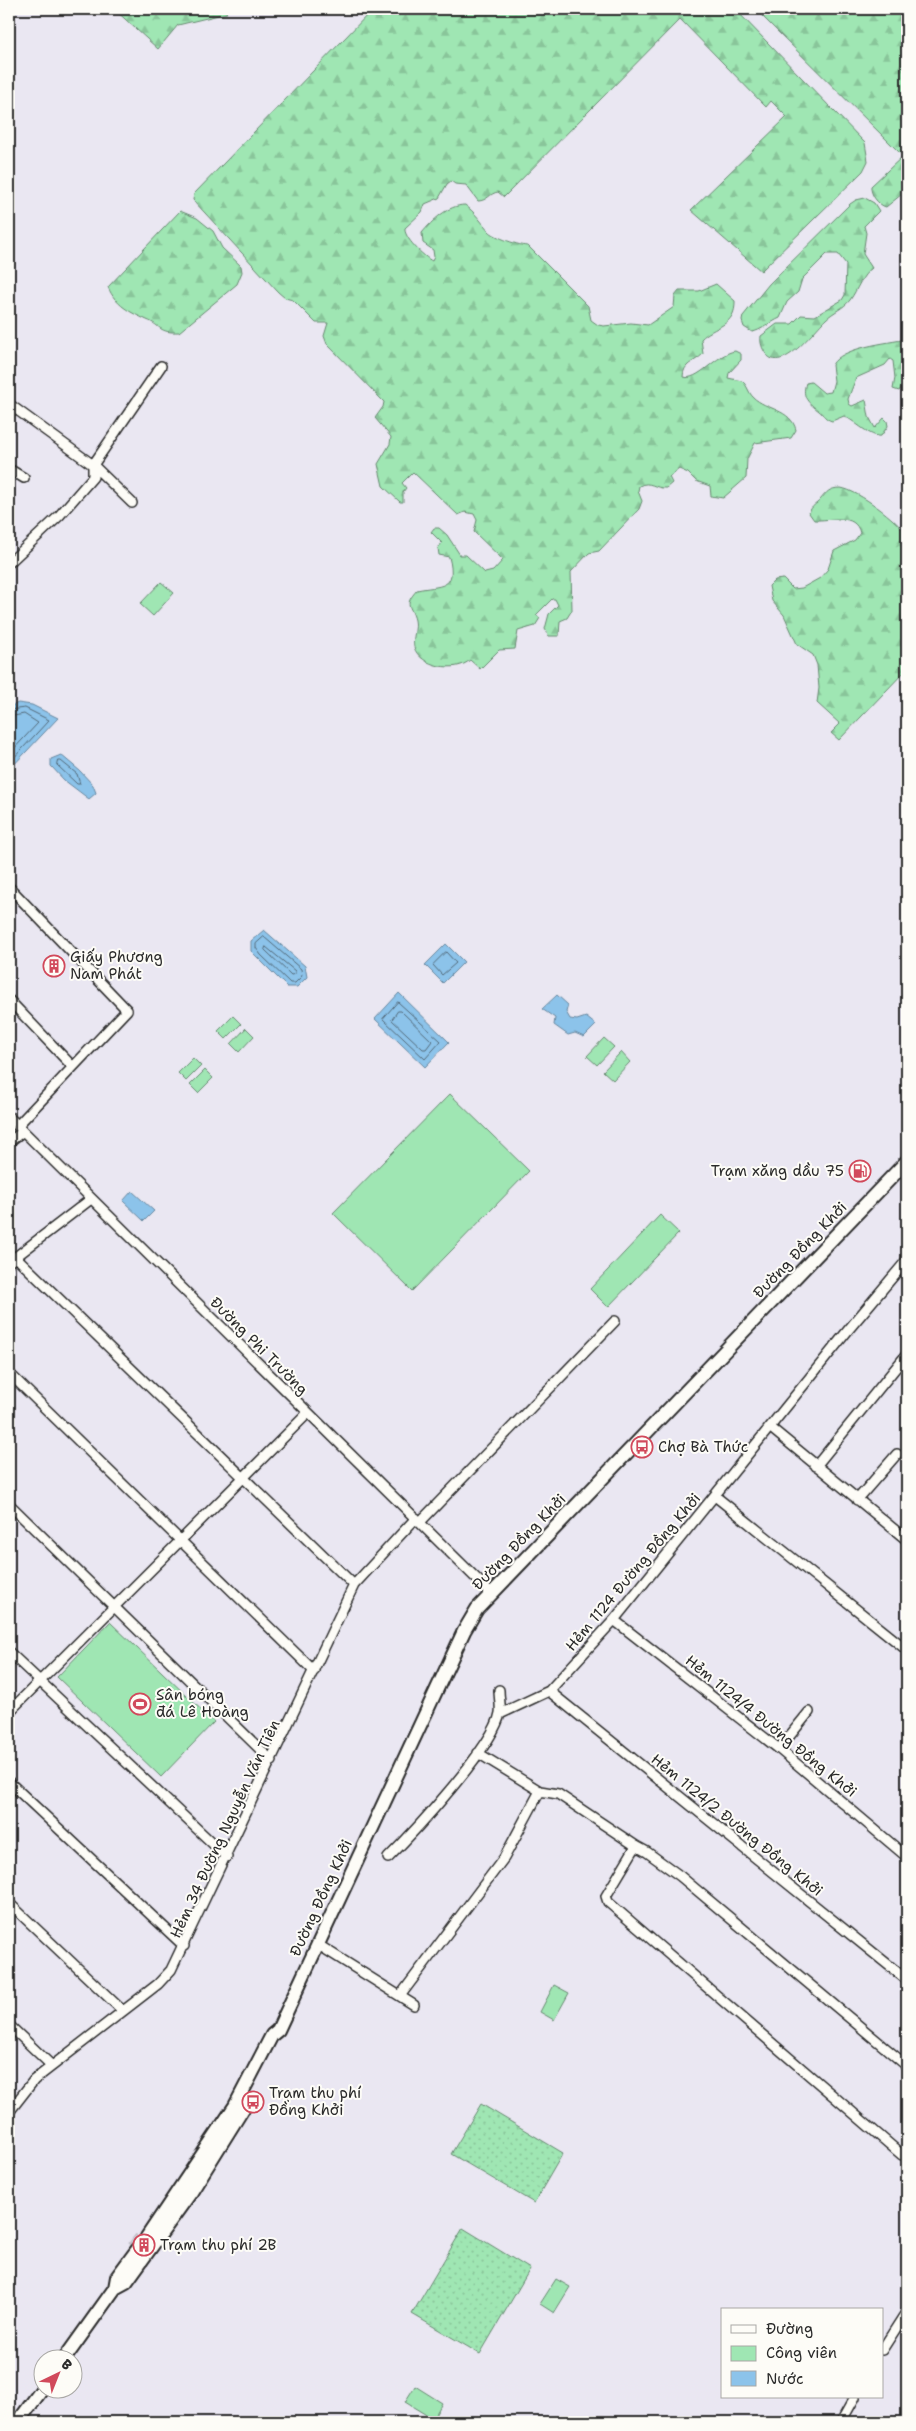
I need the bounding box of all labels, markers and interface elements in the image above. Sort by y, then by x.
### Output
place label: Giấy Phương Nam Phát [70,947,163,984]
building icon: Giấy Phương Nam Phát [42,954,66,978]
fuel station icon: Trạm xăng dầu 75 [848,1159,872,1183]
place label: Trạm xăng dầu 75 [711,1161,844,1181]
street label: Đường Đồng Khởi [749,1197,851,1303]
street label: Đường Phi Trường [206,1293,312,1399]
bus stop icon: Chợ Bà Thức [630,1435,654,1459]
place label: Chợ Bà Thức [658,1437,748,1457]
street label: Đường Đồng Khởi [468,1489,570,1595]
street label: Hẻm 1124 Đường Đồng Khởi [561,1489,705,1655]
street label: Hẻm 1124/4 Đường Đồng Khởi [681,1651,861,1801]
place label: Sân bóng đá Lê Hoàng [156,1685,249,1722]
sports icon: Sân bóng đá Lê Hoàng [128,1692,152,1716]
street label: Hẻm 34 Đường Nguyễn Văn Tiên [165,1717,285,1941]
street label: Hẻm 1124/2 Đường Đồng Khởi [647,1749,827,1901]
street label: Đường Đồng Khởi [285,1836,357,1960]
place label: Trạm thu phí Đồng Khởi [269,2083,362,2120]
bus stop icon: Trạm thu phí Đồng Khởi [241,2090,265,2114]
building icon: Trạm thu phí 2B [132,2233,156,2257]
place label: Trạm thu phí 2B [160,2235,277,2255]
legend [721,2308,884,2398]
text: Đường [766,2319,813,2339]
text: Công viên [766,2343,837,2363]
north arrow [32,2348,82,2398]
text: B [58,2355,76,2374]
text: Nước [766,2369,803,2389]

